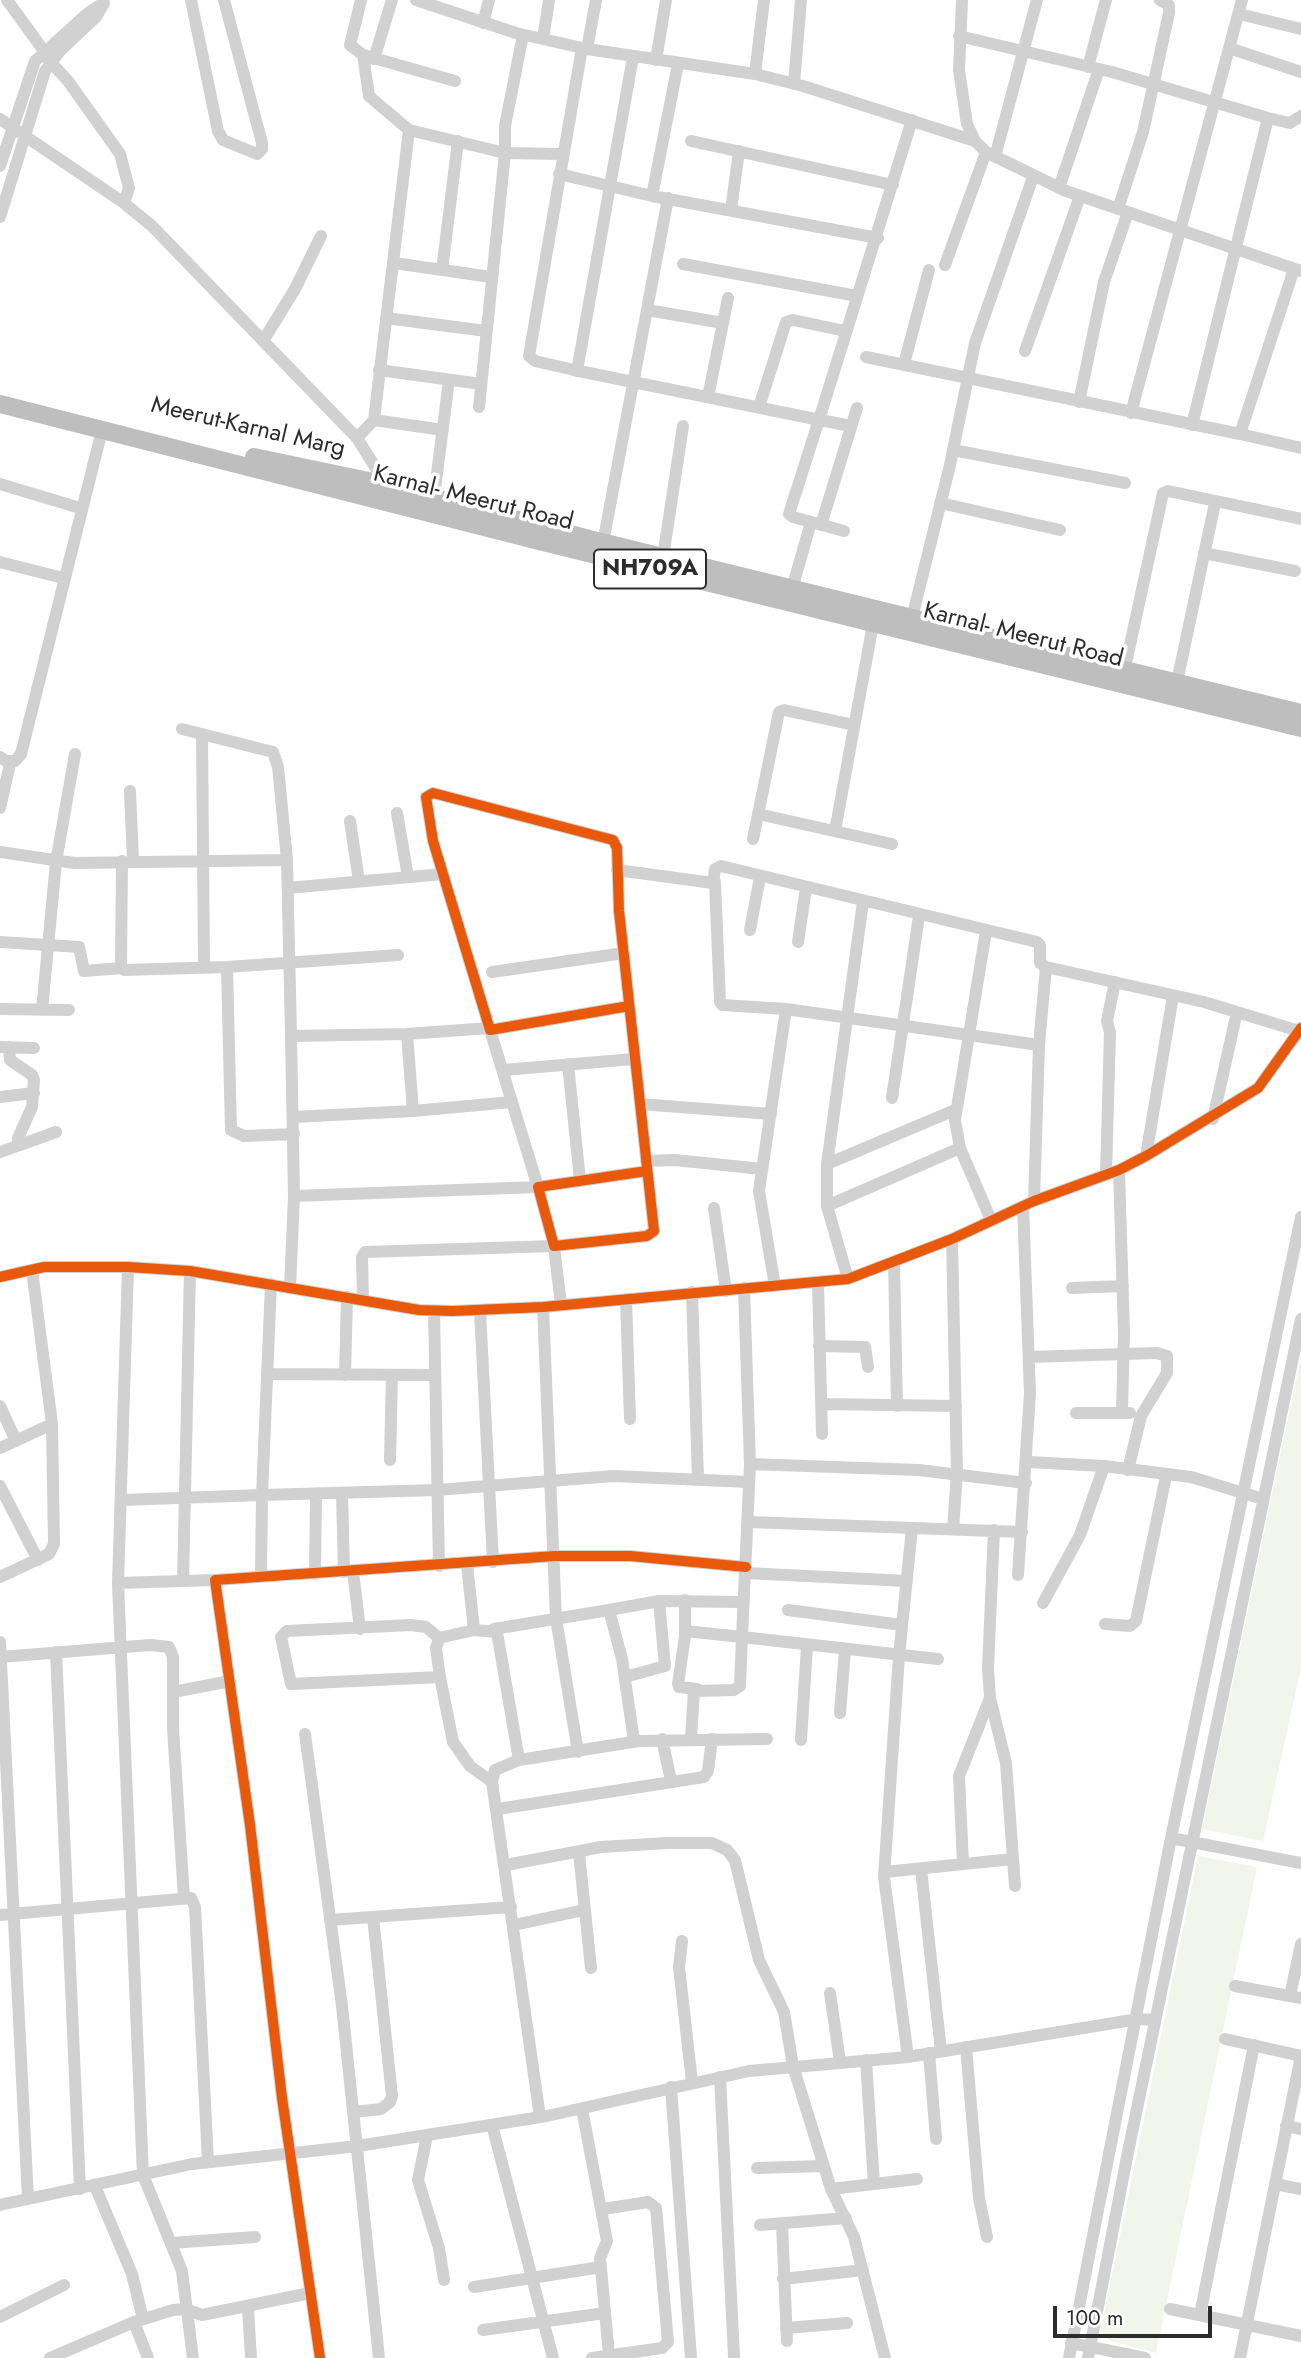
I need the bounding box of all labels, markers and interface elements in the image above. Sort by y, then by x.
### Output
street label: Meerut-Karnal Marg [148,392,348,464]
street label: Karnal- Meerut Road [370,460,576,538]
road number: NH709A [594,550,706,589]
street label: Karnal- Meerut Road [920,597,1126,675]
scale bar [1056,2292,1215,2336]
text: 100 m [1066,2303,1123,2333]

